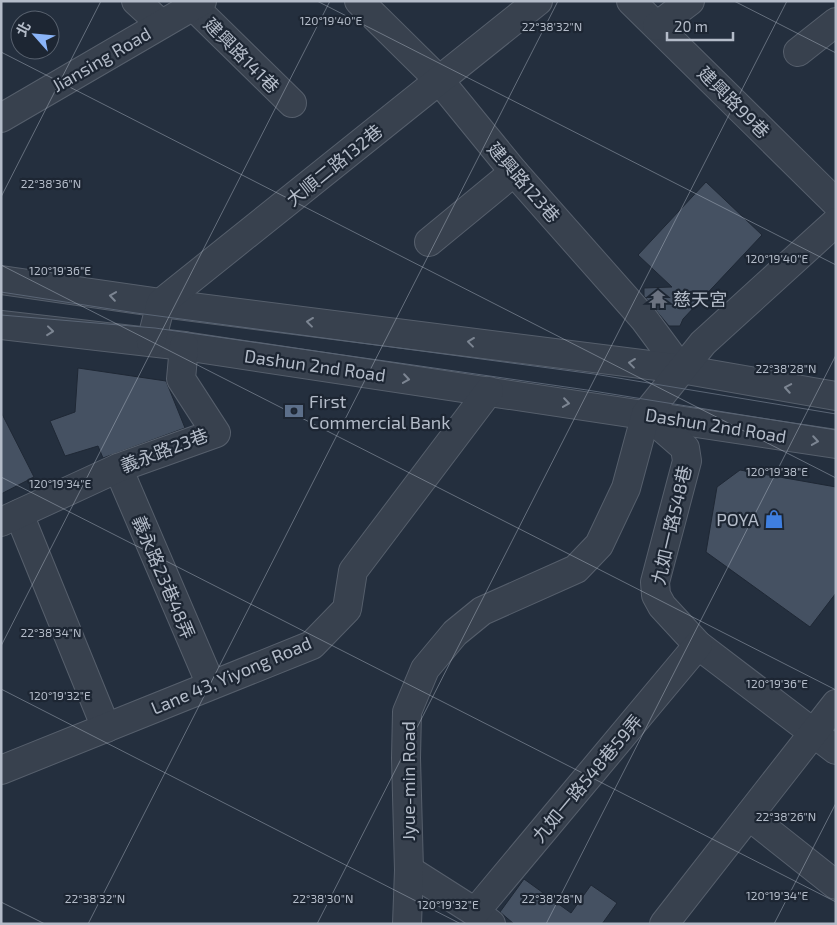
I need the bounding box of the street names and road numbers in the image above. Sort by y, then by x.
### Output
street label: 建興路141巷 [200,13,284,97]
street label: Jiansing Road [48,22,154,96]
street label: 建興路99巷 [693,61,775,143]
street label: 大順二路132巷 [281,120,387,210]
street label: 建興路123巷 [483,137,565,227]
street label: Dashun 2nd Road [243,344,387,386]
street label: Dashun 2nd Road [644,403,788,447]
street label: 義永路23巷 [117,423,211,477]
street label: 九如一路548巷 [647,463,695,587]
street label: 義永路23巷48弄 [128,512,200,642]
street label: Lane 43, Yiyong Road [147,631,315,719]
street label: 九如一路548巷59弄 [527,710,647,846]
street label: Jyue-min Road [397,721,419,841]

